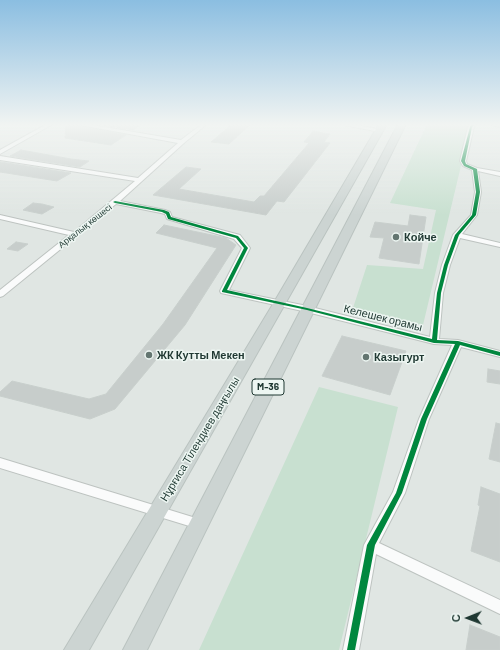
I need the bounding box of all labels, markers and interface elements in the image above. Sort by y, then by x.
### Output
street label: Арқалық көшесі [56,202,114,250]
place label: Койче [404,230,437,244]
marker: Койче [391,232,401,242]
street label: Келешек орамы [342,302,424,334]
place label: ЖК Кутты Мекен [157,348,245,362]
marker: ЖК Кутты Мекен [144,350,154,360]
place label: Казыгурт [374,350,424,364]
marker: Казыгурт [361,352,371,362]
street label: Нұрғиса Тілендиев даңғылы [158,374,242,504]
road number: M-36 [252,379,284,395]
north arrow [448,598,488,638]
text: С [449,614,462,622]

